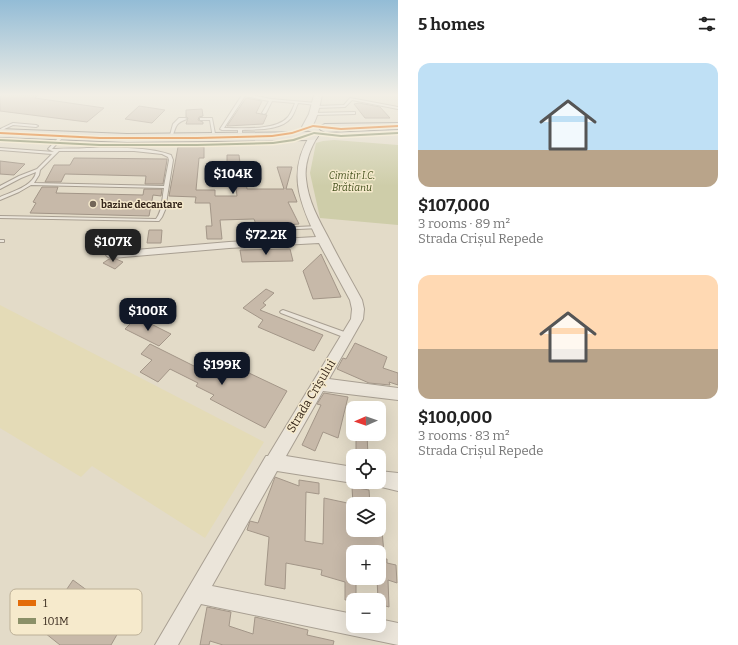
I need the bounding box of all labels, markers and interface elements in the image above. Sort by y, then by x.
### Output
icon: filters [696,13,718,35]
text: 5 homes [418,14,485,35]
icon: home [532,89,604,161]
pin: $104K [205,161,261,195]
text: $104K [214,166,252,181]
park label: Cimitir I.C. Brătianu [329,170,375,194]
text: $107,000 [418,195,490,216]
marker: bazine decantare [88,199,98,209]
place label: bazine decantare [101,199,183,211]
text: 3 rooms · 89 m² [418,216,510,231]
pin: $72.2K [233,222,299,256]
text: $72.2K [245,227,287,242]
pin: $107K [85,229,141,263]
text: Strada Crișul Repede [418,231,543,246]
text: $107K [94,234,132,249]
pin: $100K [120,298,176,332]
icon: home [532,301,604,373]
text: $100K [128,303,168,318]
pin: $199K [194,352,250,386]
text: $199K [203,357,241,372]
street label: Strada Crișului [284,357,339,436]
north arrow [346,401,386,441]
map controls [346,401,386,633]
text: $100,000 [418,407,492,428]
text: 3 rooms · 83 m² [418,428,510,443]
text: Strada Crișul Repede [418,443,543,458]
button: locate [346,449,386,489]
button: layers [346,497,386,537]
button: + [346,545,386,585]
legend [10,589,142,635]
button: − [346,593,386,633]
text: 1 [43,597,48,610]
text: 101M [43,615,69,628]

